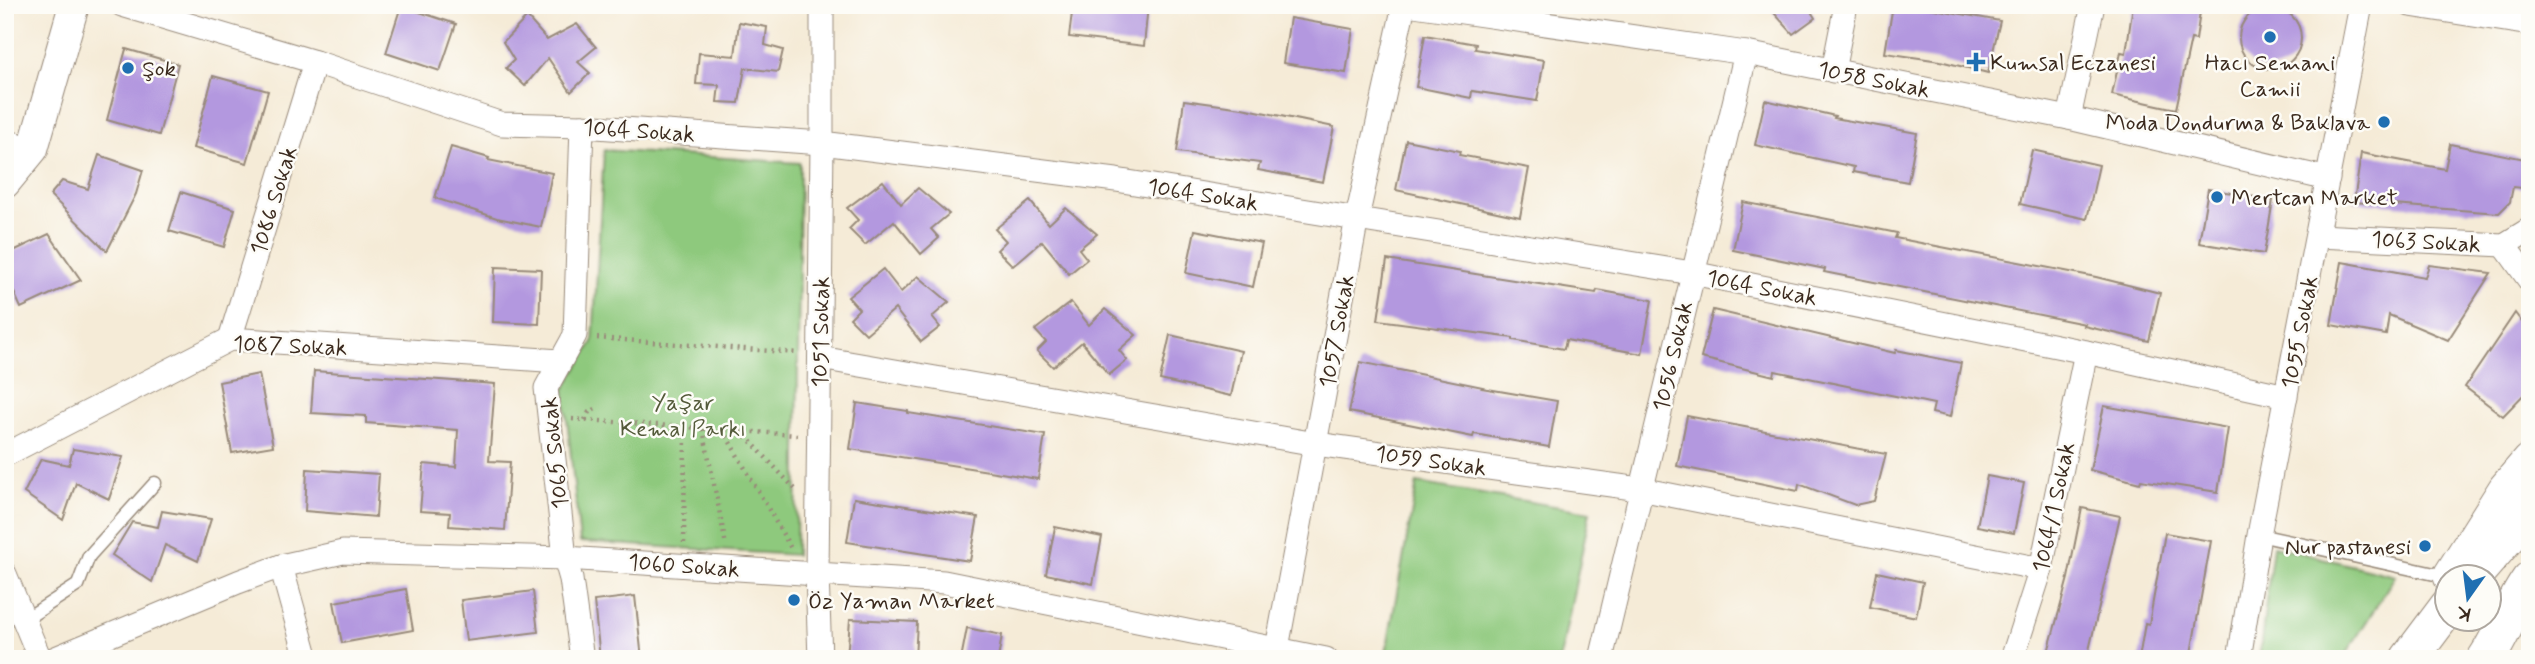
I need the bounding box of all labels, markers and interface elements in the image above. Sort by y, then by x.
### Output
marker: Hacı Semani Camii [2262,29,2278,45]
place label: Kumsal Eczanesi [1990,49,2156,79]
place label: Hacı Semani Camii [2205,49,2335,105]
marker: Kumsal Eczanesi [1968,54,1984,70]
place label: Şok [142,55,176,85]
street label: 1058 Sokak [1815,55,1932,107]
marker: Şok [120,60,136,76]
place label: Moda Dondurma & Baklava [2106,109,2370,139]
street label: 1064 Sokak [582,113,696,151]
marker: Moda Dondurma & Baklava [2376,114,2392,130]
street label: 1086 Sokak [244,143,306,259]
street label: 1064 Sokak [1145,172,1260,220]
place label: Mertcan Market [2231,184,2398,214]
marker: Mertcan Market [2209,189,2225,205]
street label: 1063 Sokak [2371,225,2481,261]
street label: 1064 Sokak [1704,264,1819,314]
street label: 1057 Sokak [1313,272,1363,390]
street label: 1055 Sokak [2275,273,2327,391]
street label: 1051 Sokak [806,276,838,388]
street label: 1056 Sokak [1647,298,1701,415]
street label: 1087 Sokak [232,330,348,364]
park label: Yaşar Kemal Parkı [620,389,746,445]
street label: 1065 Sokak [535,395,577,510]
street label: 1059 Sokak [1373,439,1488,485]
street label: 1064/1 Sokak [2027,440,2083,575]
place label: Nur pastanesi [2285,533,2411,563]
marker: Nur pastanesi [2417,538,2433,554]
street label: 1060 Sokak [627,548,741,586]
north arrow [2434,562,2504,632]
place label: Öz Yaman Market [808,587,995,617]
marker: Öz Yaman Market [786,592,802,608]
text: K [2454,599,2474,627]

